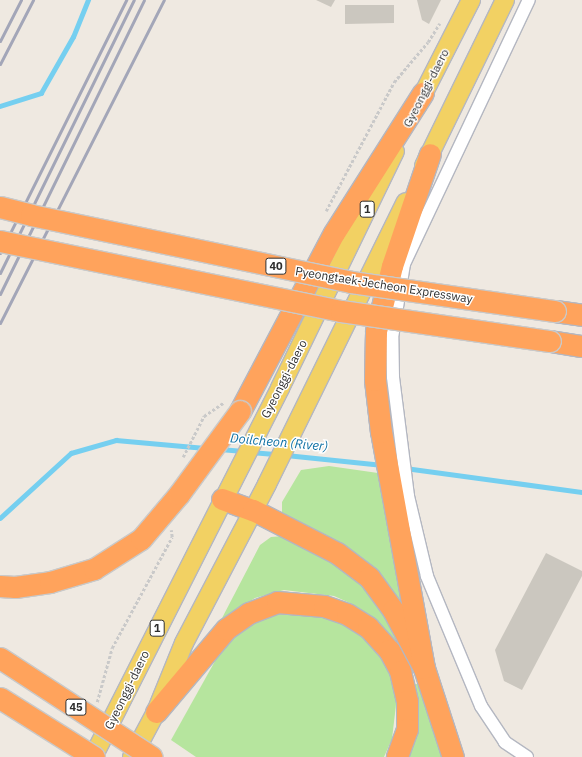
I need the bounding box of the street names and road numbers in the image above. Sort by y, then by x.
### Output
street label: Gyeonggi-daero [400,46,452,130]
road number: 1 [359,200,375,218]
road number: 40 [265,257,287,275]
street label: Pyeongtaek-Jecheon Expressway [294,264,474,306]
street label: Gyeonggi-daero [258,337,310,421]
road number: 1 [149,619,165,637]
street label: Gyeonggi-daero [102,648,152,732]
road number: 45 [65,698,87,716]

